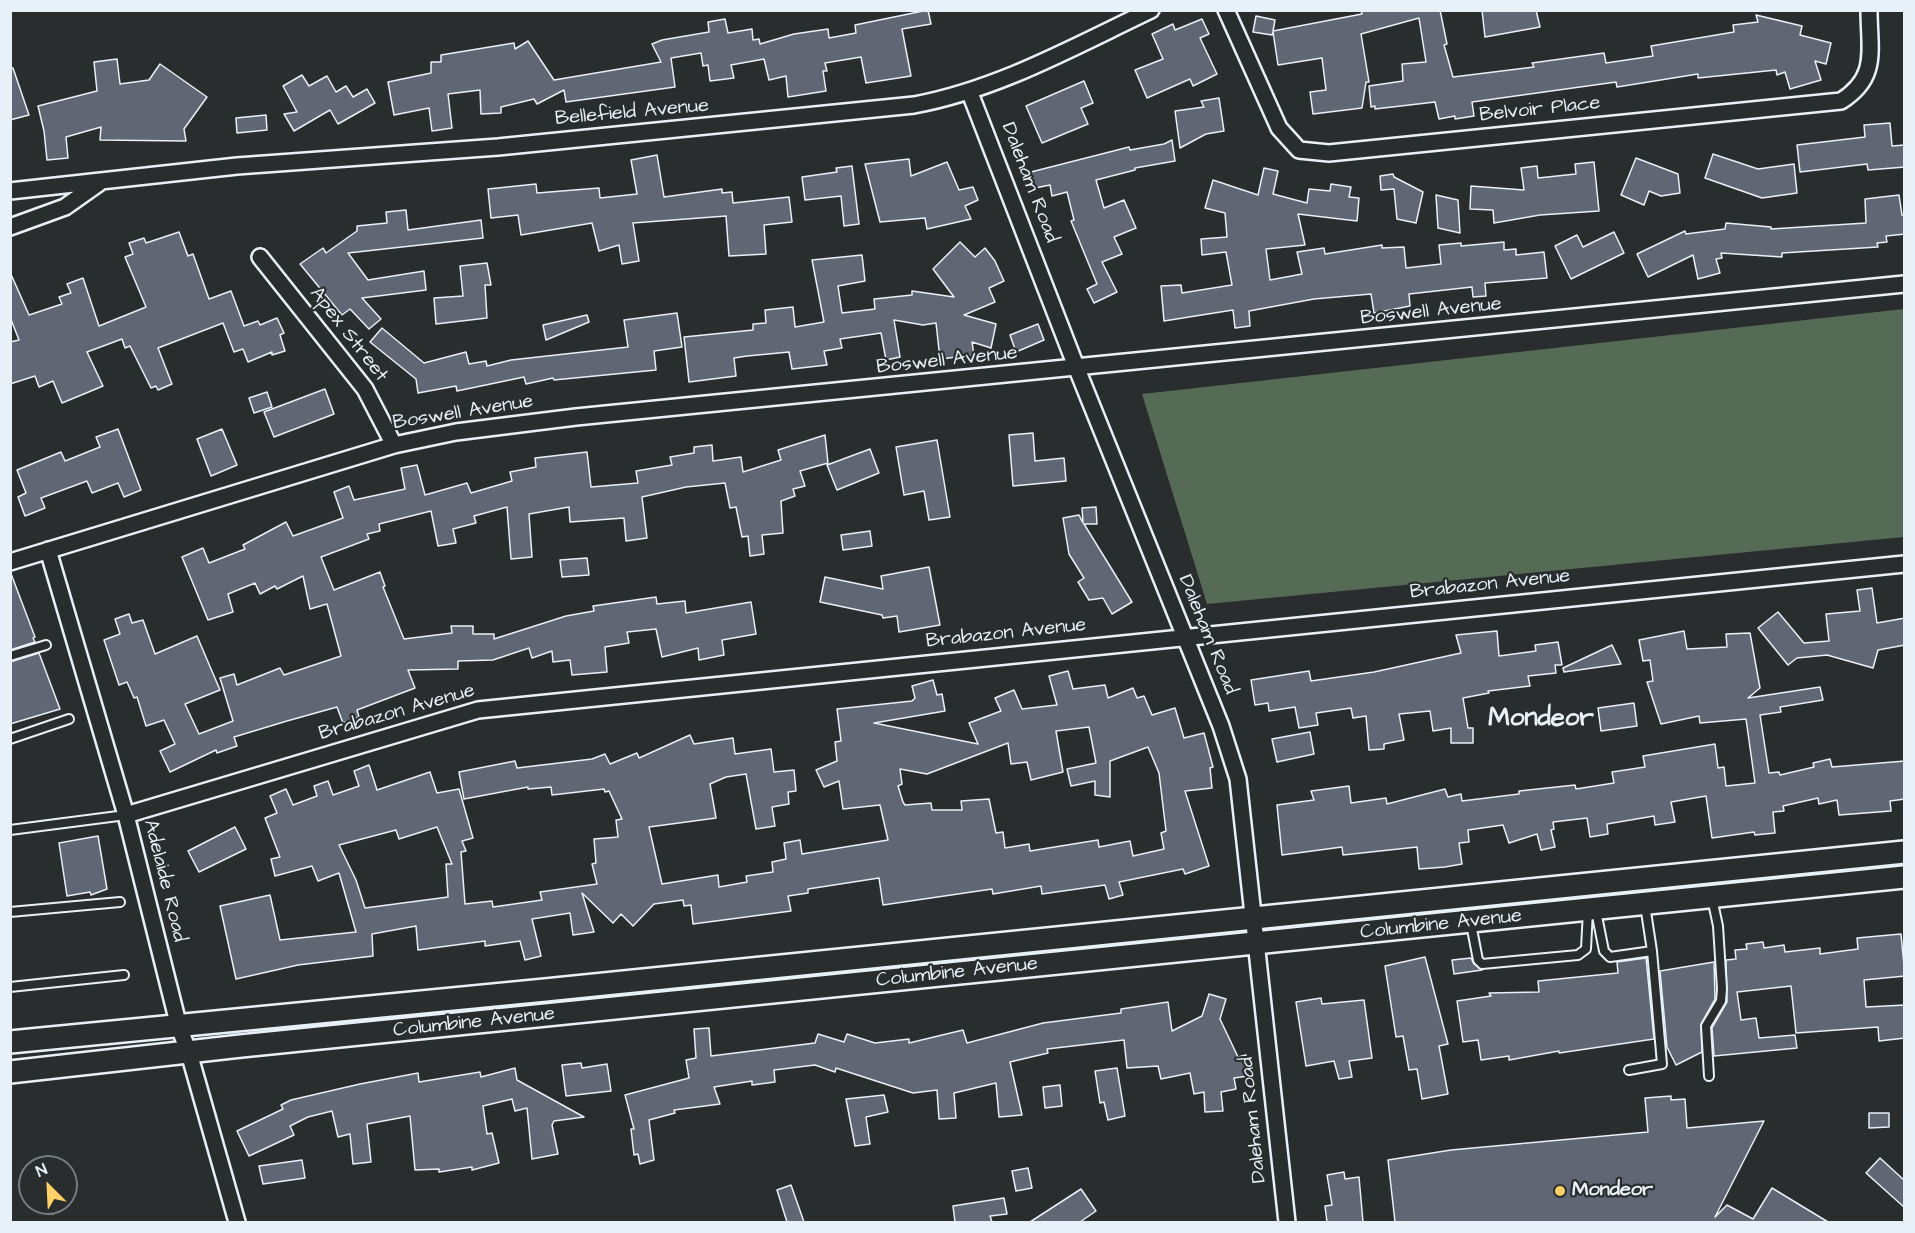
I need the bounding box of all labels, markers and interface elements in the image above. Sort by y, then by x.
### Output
street label: Belvoir Place [1478,92,1602,128]
street label: Bellefield Avenue [554,94,710,132]
street label: Daleham Road [995,120,1063,246]
street label: Apex Street [303,283,393,387]
street label: Boswell Avenue [1359,293,1503,331]
street label: Boswell Avenue [875,342,1019,380]
street label: Boswell Avenue [391,390,535,436]
street label: Brabazon Avenue [1409,565,1571,605]
street label: Daleham Road [1172,572,1242,698]
street label: Brabazon Avenue [925,614,1087,654]
street label: Brabazon Avenue [316,679,478,747]
district label: Mondeor [1488,704,1594,736]
street label: Adelaide Road [137,817,191,945]
street label: Columbine Avenue [1359,905,1523,945]
street label: Columbine Avenue [875,953,1039,993]
street label: Columbine Avenue [392,1003,556,1043]
street label: Daleham Road [1235,1056,1273,1184]
north arrow [18,1155,78,1215]
text: N [32,1158,51,1182]
place label: Mondeor [1572,1179,1653,1203]
marker: Mondeor [1553,1184,1567,1198]

